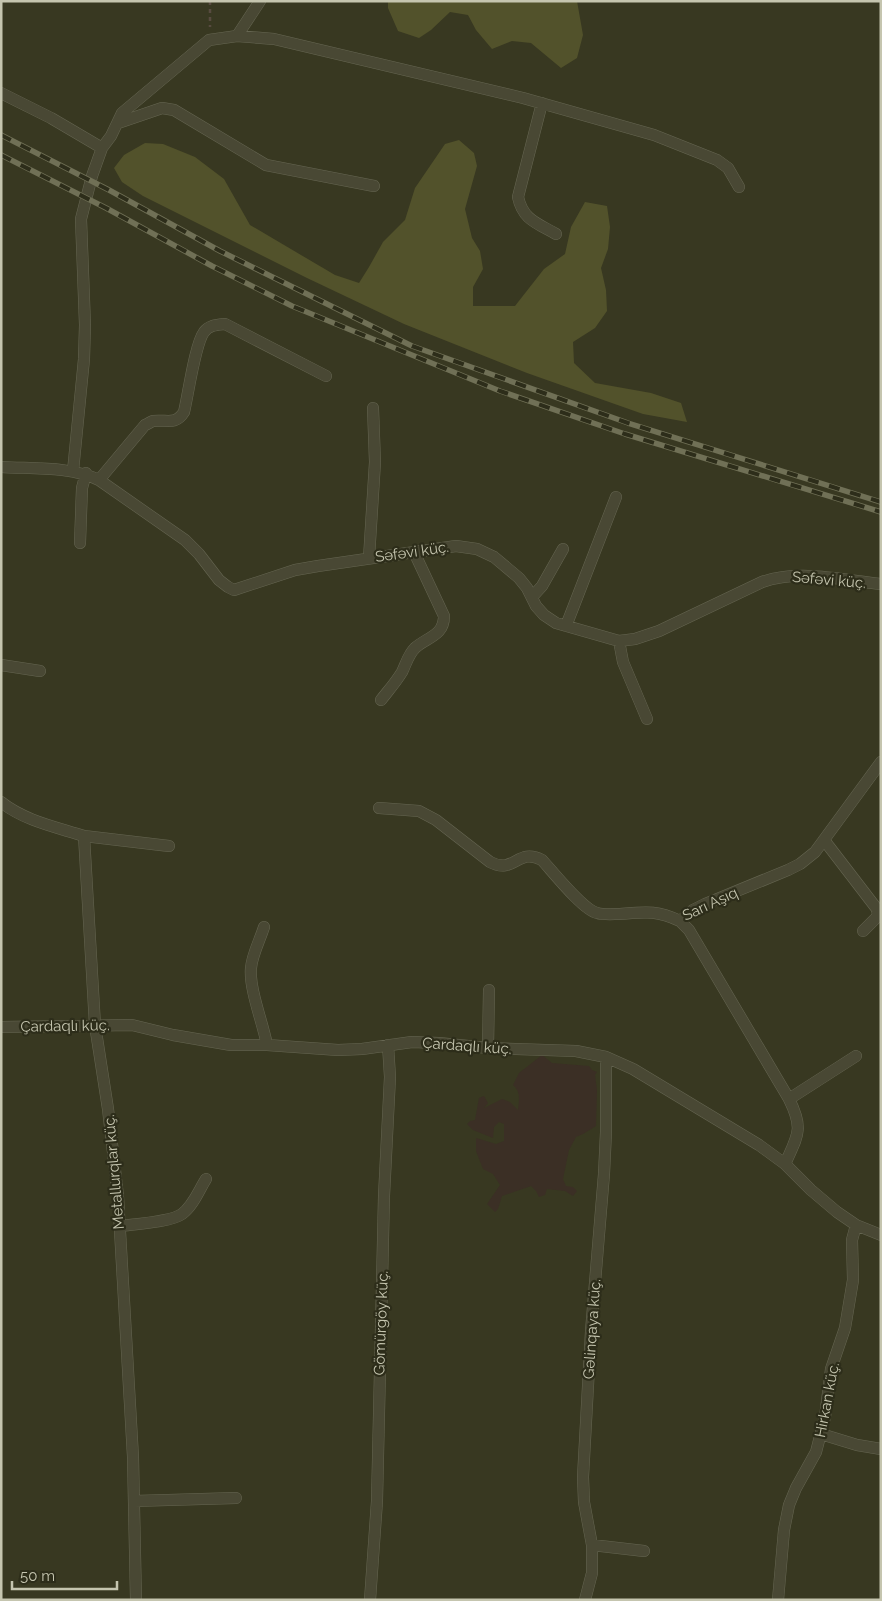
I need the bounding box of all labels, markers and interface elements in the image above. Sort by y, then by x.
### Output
street label: Səfəvi küç. [374,538,450,566]
street label: Səfəvi küç. [791,568,867,592]
street label: Sarı Aşıq [679,883,741,925]
street label: Çardaqlı küç. [20,1016,110,1036]
street label: Çardaqlı küç. [422,1034,512,1058]
street label: Metallurqlar küç. [100,1114,128,1230]
street label: Gömürgöy küç. [370,1270,392,1376]
street label: Gəlinqaya küç. [580,1278,604,1380]
street label: Hirkan küç. [811,1361,843,1439]
scale bar [12,1558,118,1590]
text: 50 m [20,1567,55,1585]

